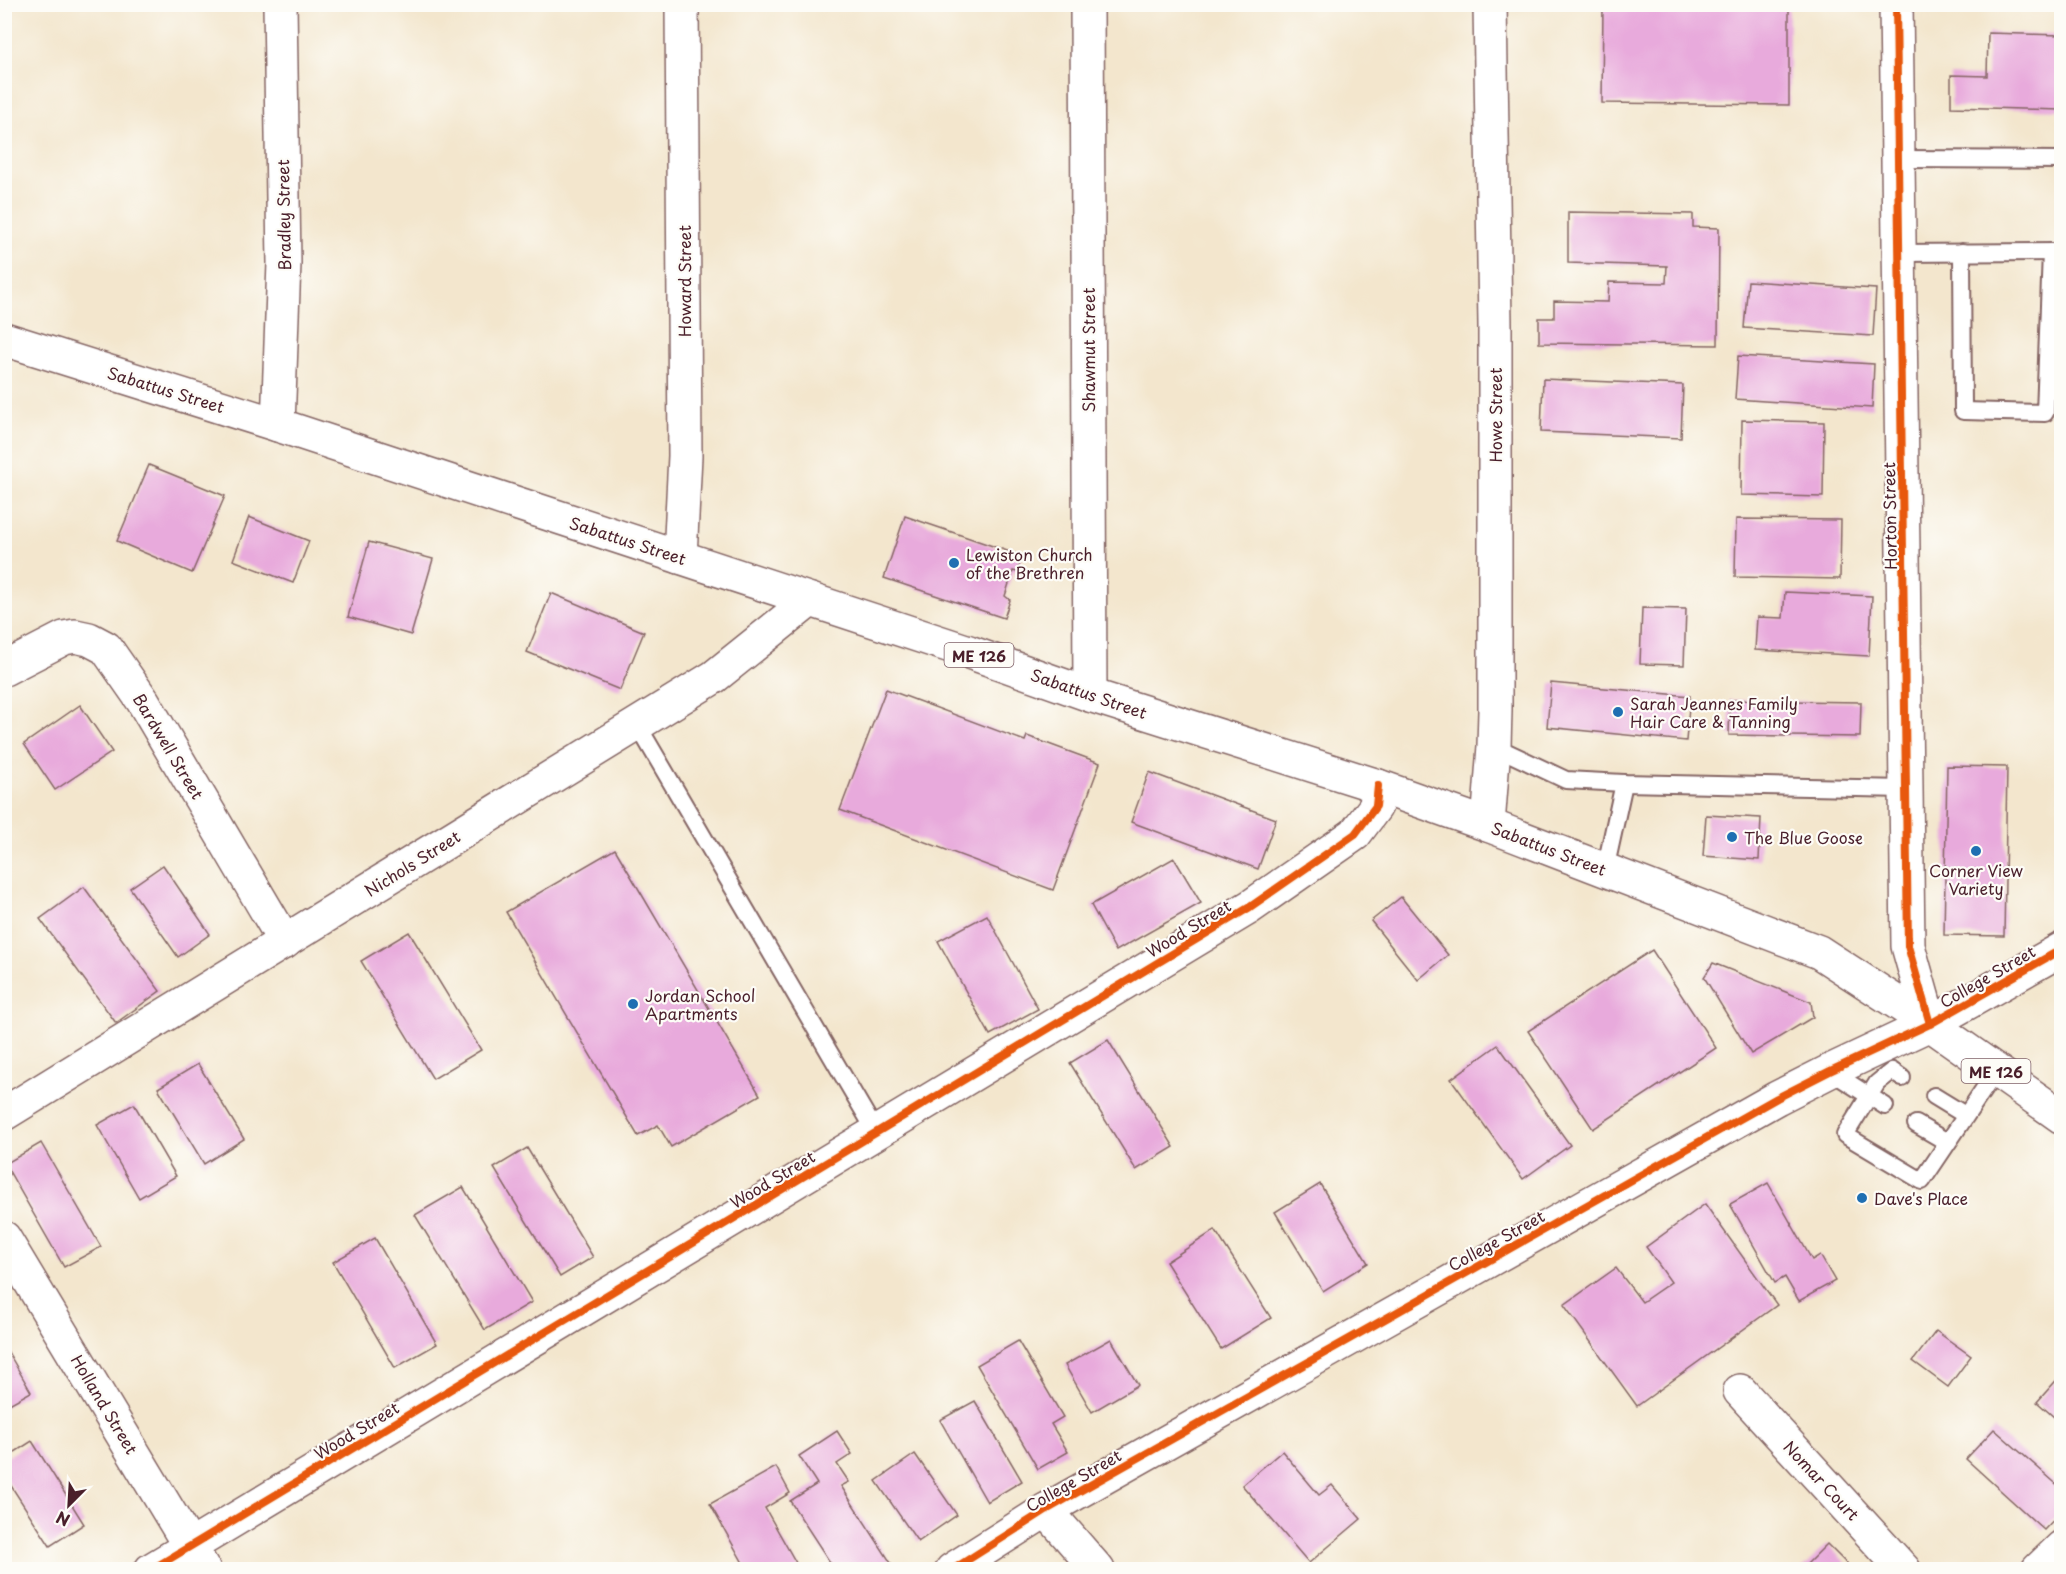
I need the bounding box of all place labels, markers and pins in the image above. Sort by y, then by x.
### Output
place label: Lewiston Church of the Brethren [966,542,1093,584]
marker: Lewiston Church of the Brethren [947,556,961,570]
place label: Sarah Jeannes Family Hair Care & Tanning [1630,691,1798,733]
marker: Sarah Jeannes Family Hair Care & Tanning [1611,705,1625,719]
place label: The Blue Goose [1744,825,1863,849]
marker: The Blue Goose [1725,830,1739,844]
marker: Corner View Variety [1969,844,1983,858]
place label: Corner View Variety [1929,858,2024,900]
place label: Jordan School Apartments [645,983,755,1025]
marker: Jordan School Apartments [626,997,640,1011]
place label: Dave's Place [1874,1186,1968,1210]
marker: Dave's Place [1855,1191,1869,1205]

